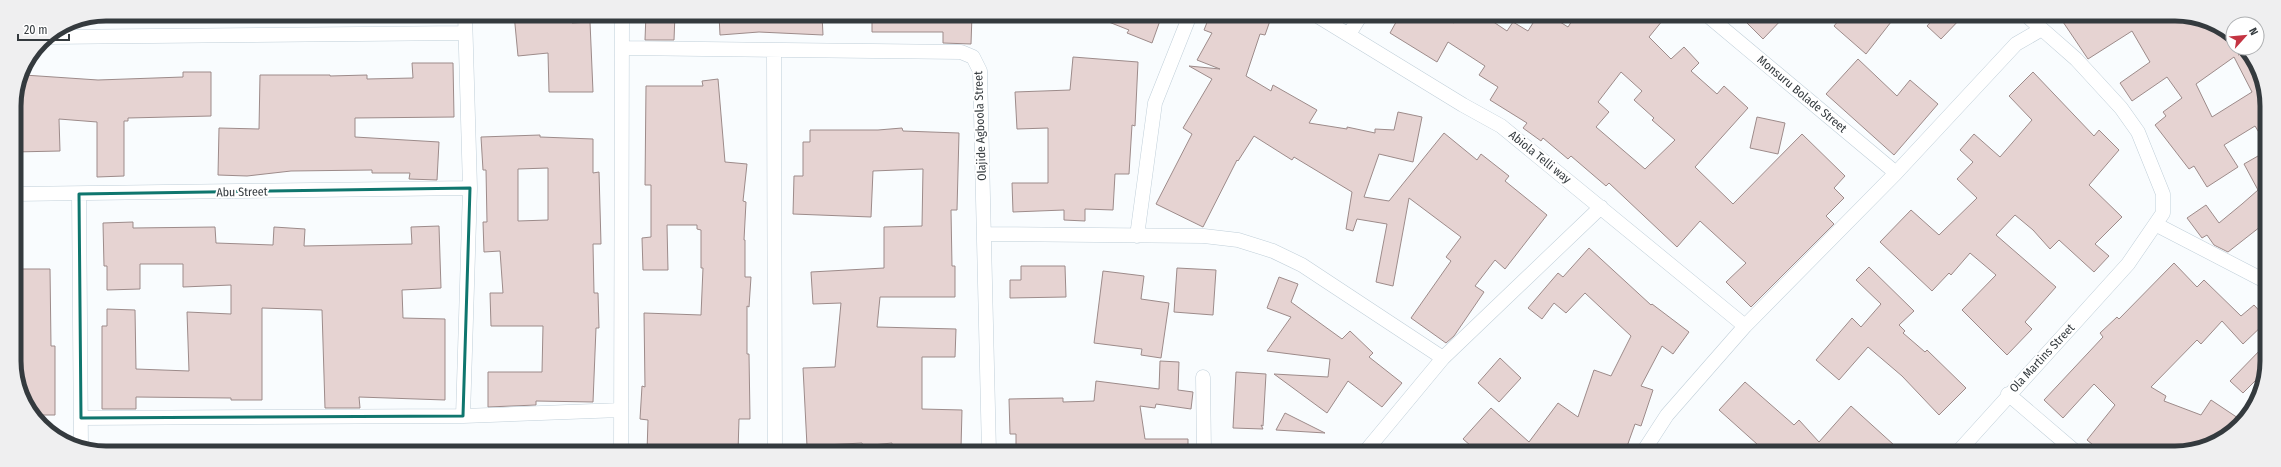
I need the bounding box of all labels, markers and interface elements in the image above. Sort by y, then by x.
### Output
scale bar [18,16,69,42]
north arrow [2225,16,2265,56]
text: 20 m [24,23,48,37]
text: N [2246,26,2261,38]
street label: Monsuru Bolade Street [1754,53,1850,136]
street label: Olajide Agboola Street [971,71,989,181]
street label: Abiola Telli way [1506,128,1574,187]
street label: Abu Street [216,185,268,199]
street label: Ola Martins Street [2007,321,2077,395]

